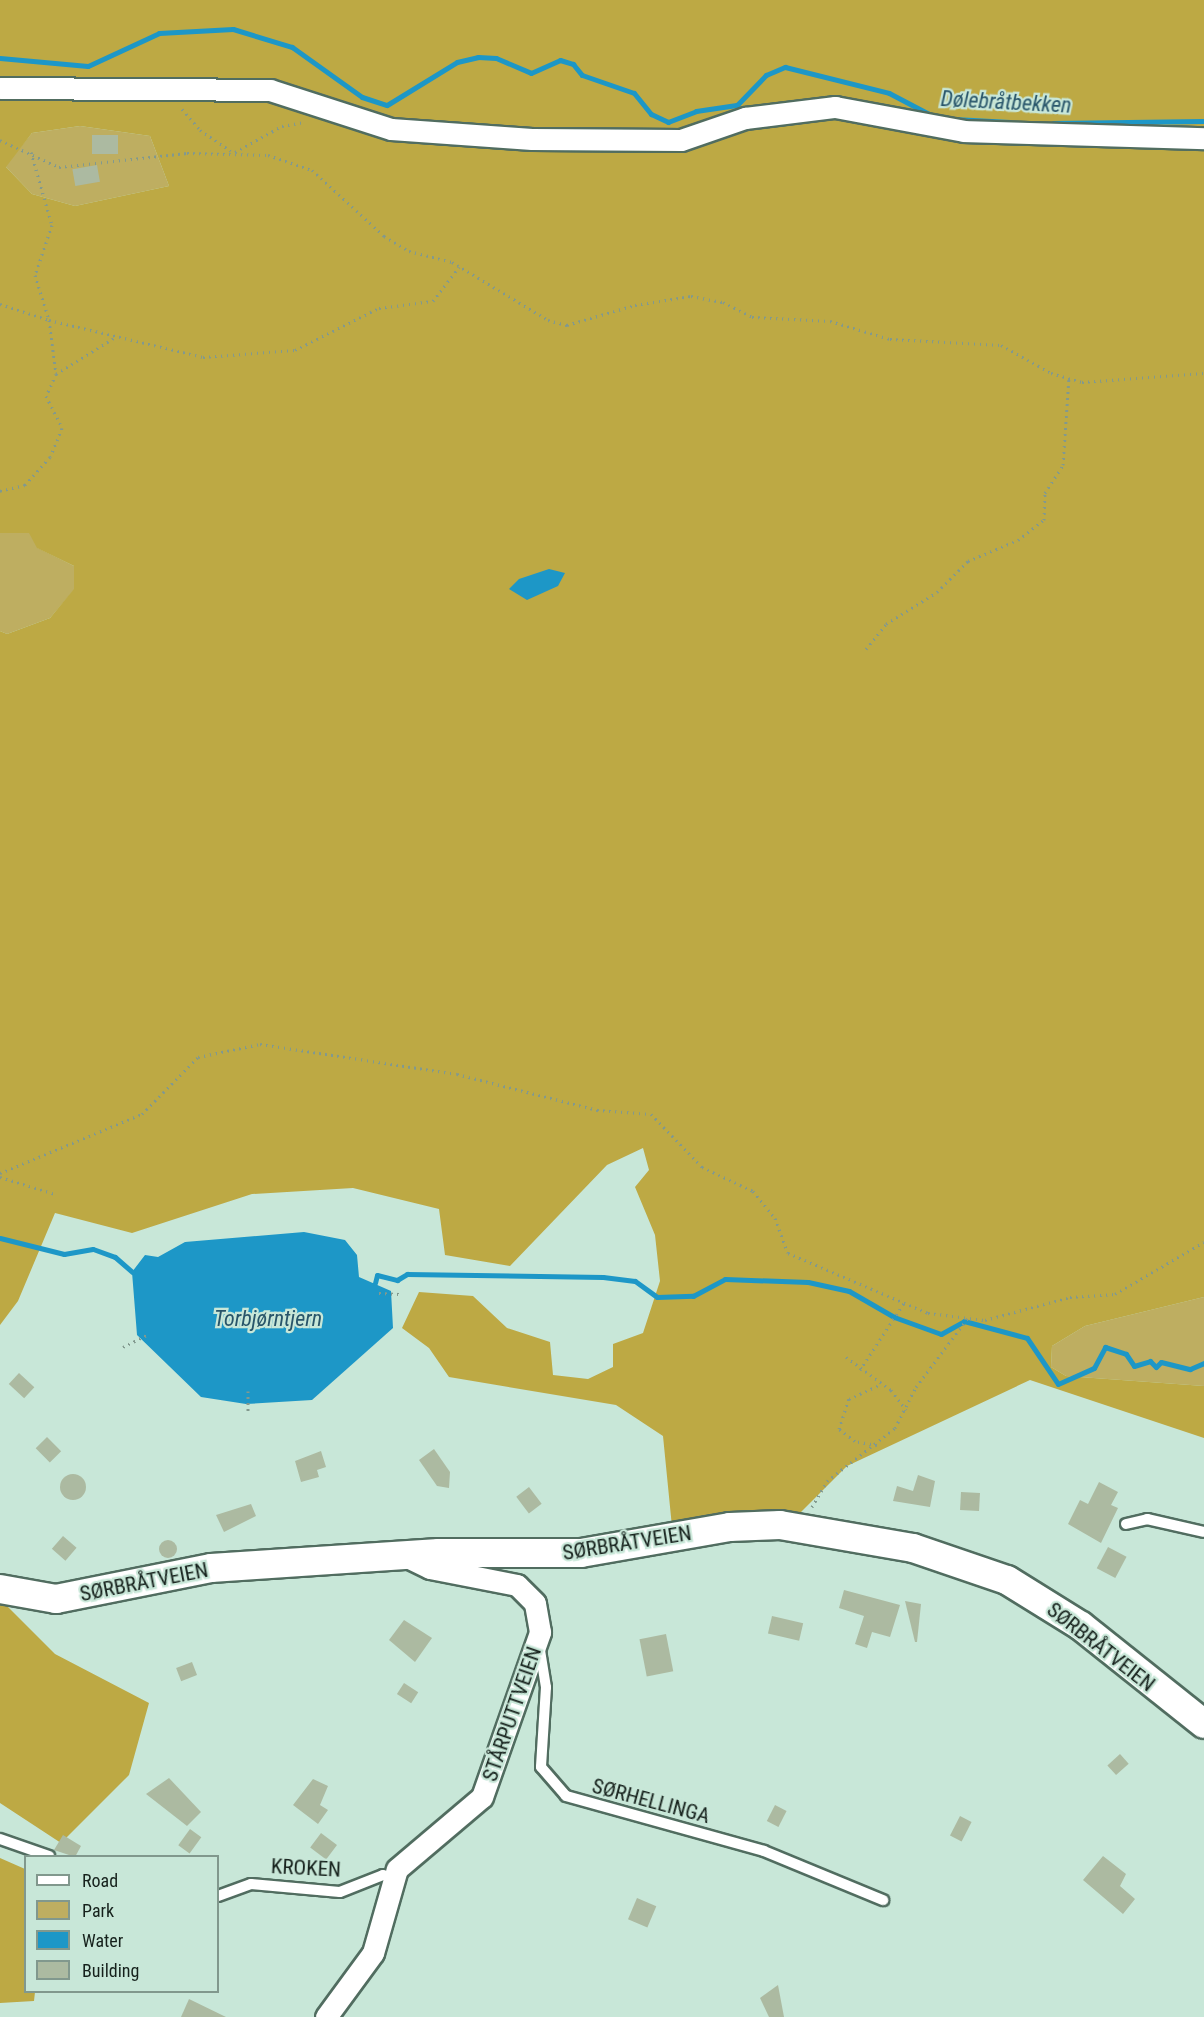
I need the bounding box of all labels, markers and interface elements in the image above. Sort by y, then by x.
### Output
water label: Dølebråtbekken [940,85,1072,119]
water label: Torbjørntjern [214,1306,322,1332]
street label: SØRBRÅTVEIEN [561,1520,693,1566]
street label: SØRBRÅTVEIEN [78,1557,210,1607]
street label: SØRBRÅTVEIEN [1042,1597,1160,1697]
street label: STÅRPUTTVEIEN [477,1643,547,1785]
street label: SØRHELLINGA [589,1773,713,1829]
street label: KROKEN [270,1854,342,1882]
legend [24,1855,219,1993]
text: Road [82,1870,118,1891]
text: Park [82,1900,114,1921]
text: Water [82,1930,123,1951]
text: Building [82,1960,139,1981]

